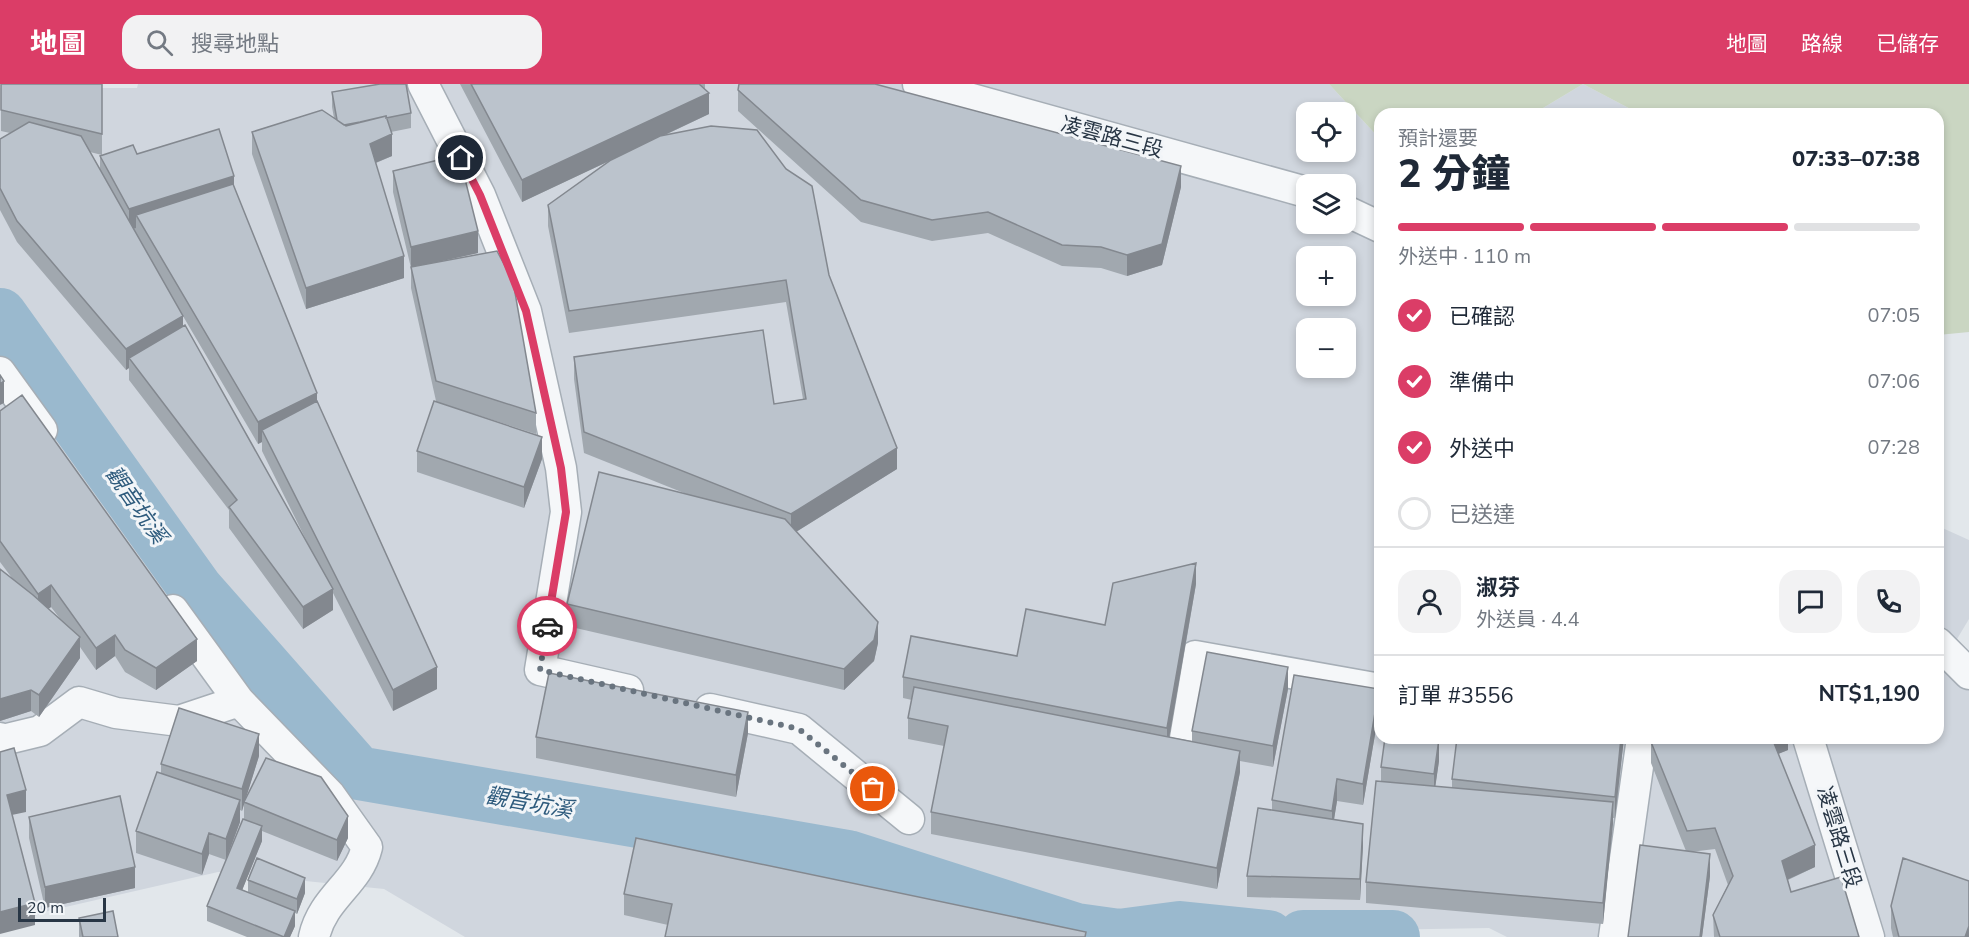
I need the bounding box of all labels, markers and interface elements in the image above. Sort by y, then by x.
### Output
search box [122,15,542,69]
text: 地圖 [30,25,86,63]
icon: search [143,26,176,59]
text: 搜尋地點 [191,29,279,59]
text: 地圖 [1726,30,1768,58]
text: 路線 [1801,30,1843,58]
text: 已儲存 [1876,30,1939,58]
map controls [1296,102,1356,378]
button: locate [1296,102,1356,162]
street label: 凌雲路三段 [1058,110,1166,164]
text: 預計還要 [1398,125,1478,152]
pin [435,132,486,183]
icon: home [444,141,477,174]
text: 07:33–07:38 [1792,144,1920,174]
text: 2 分鐘 [1398,148,1510,201]
button: layers [1296,174,1356,234]
text: 外送中 · 110 m [1398,243,1531,270]
button: + [1296,246,1356,306]
icon: check [1398,299,1431,332]
text: 已確認 [1449,302,1515,332]
text: 07:05 [1867,302,1920,329]
button: − [1296,318,1356,378]
icon: check [1398,365,1431,398]
text: 準備中 [1449,368,1515,398]
text: 07:06 [1867,368,1920,395]
icon: check [1398,431,1431,464]
text: 外送中 [1449,434,1515,464]
text: 07:28 [1867,434,1920,461]
water label: 觀音坑溪 [98,460,175,552]
text: 已送達 [1449,500,1515,530]
button: person [1398,570,1461,633]
button: chat [1779,570,1842,633]
button: phone [1857,570,1920,633]
text: 淑芬 [1476,573,1520,603]
courier [517,596,577,656]
text: 外送員 · 4.4 [1476,606,1579,633]
icon: car [531,610,564,643]
text: NT$1,190 [1818,679,1920,709]
text: 訂單 #3556 [1398,681,1514,711]
pin [847,763,898,814]
icon: bag [856,772,889,805]
water label: 觀音坑溪 [483,781,578,826]
street label: 凌雲路三段 [1810,783,1868,891]
scale bar [18,895,106,922]
text: 20 m [27,897,64,919]

